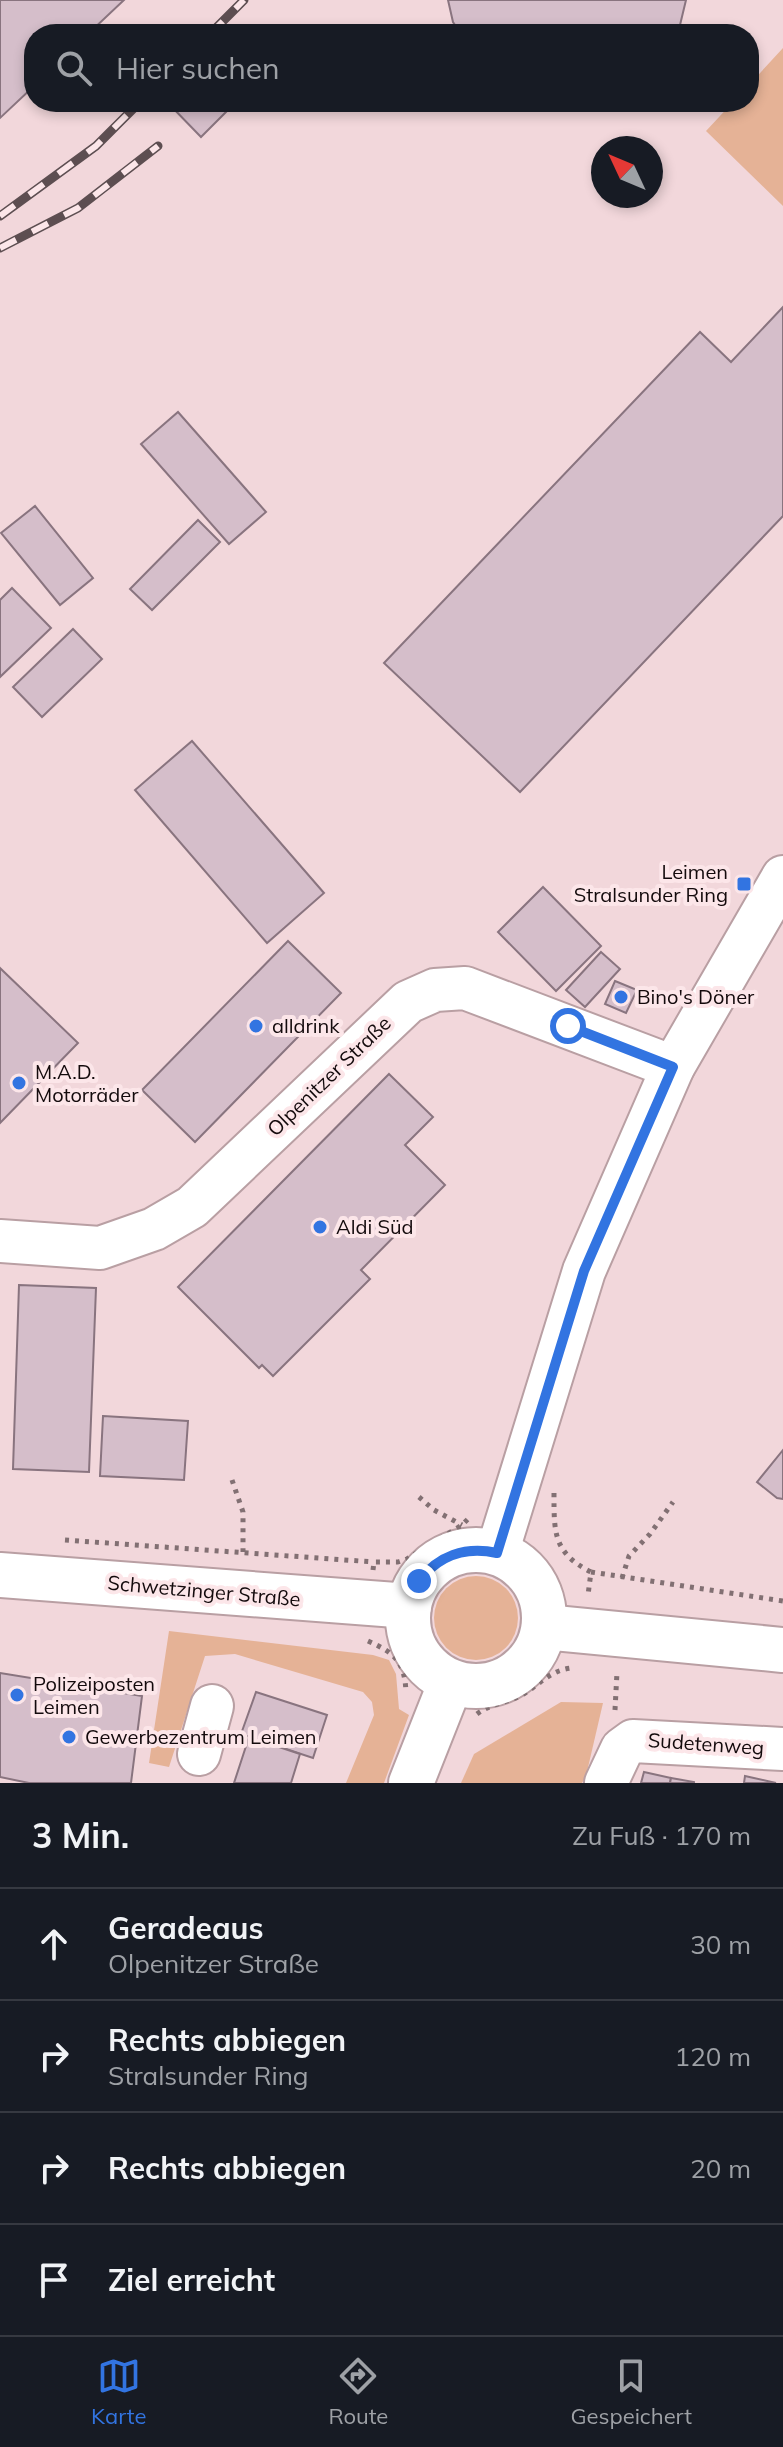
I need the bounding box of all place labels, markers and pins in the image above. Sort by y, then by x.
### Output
place label: Leimen Stralsunder Ring [574,859,728,907]
marker: Leimen Stralsunder Ring [735,875,753,893]
place label: Bino's Döner [637,984,755,1009]
marker: Bino's Döner [612,988,630,1006]
place label: alldrink [272,1013,340,1038]
marker: alldrink [247,1017,265,1035]
place label: M.A.D. Motorräder [35,1059,139,1107]
marker: M.A.D. Motorräder [10,1074,28,1092]
place label: Aldi Süd [336,1214,413,1239]
marker: Aldi Süd [311,1218,329,1236]
place label: Polizeiposten Leimen [33,1671,155,1719]
marker: Polizeiposten Leimen [8,1686,26,1704]
place label: Gewerbezentrum Leimen [85,1724,317,1749]
marker: Gewerbezentrum Leimen [60,1728,78,1746]

